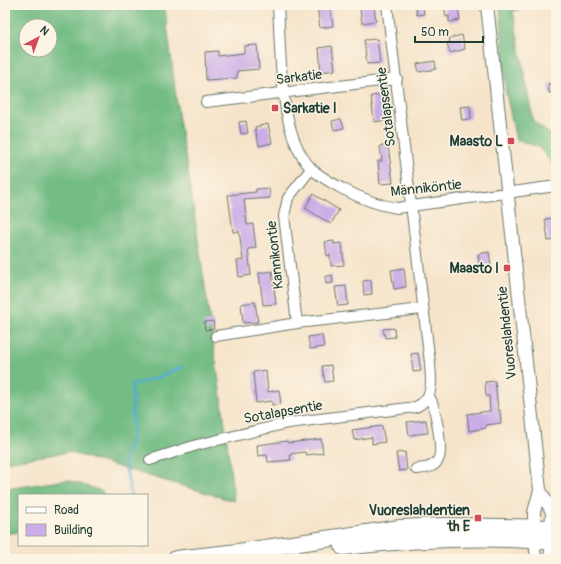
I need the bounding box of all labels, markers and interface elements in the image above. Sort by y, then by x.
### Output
north arrow [18,18,58,58]
scale bar [415,18,483,44]
text: N [37,23,52,39]
text: 50 m [421,25,449,40]
street label: Sarkatie [275,66,323,88]
street label: Sotalapsentie [373,66,399,148]
place label: Sarkatie I [283,100,337,117]
marker: Sarkatie I [270,103,280,113]
place label: Maasto L [450,133,503,150]
marker: Maasto L [506,136,516,146]
street label: Männiköntie [390,176,462,200]
street label: Kannikontie [263,220,287,290]
place label: Maasto I [449,260,499,277]
marker: Maasto I [502,263,512,273]
street label: Vuoreslahdentie [494,285,520,380]
street label: Sotalapsentie [242,397,324,427]
legend [18,494,148,546]
place label: Vuoreslahdentien th E [369,502,471,535]
text: Road [54,503,79,518]
marker: Vuoreslahdentien th E [473,513,483,523]
text: Building [54,523,93,538]

